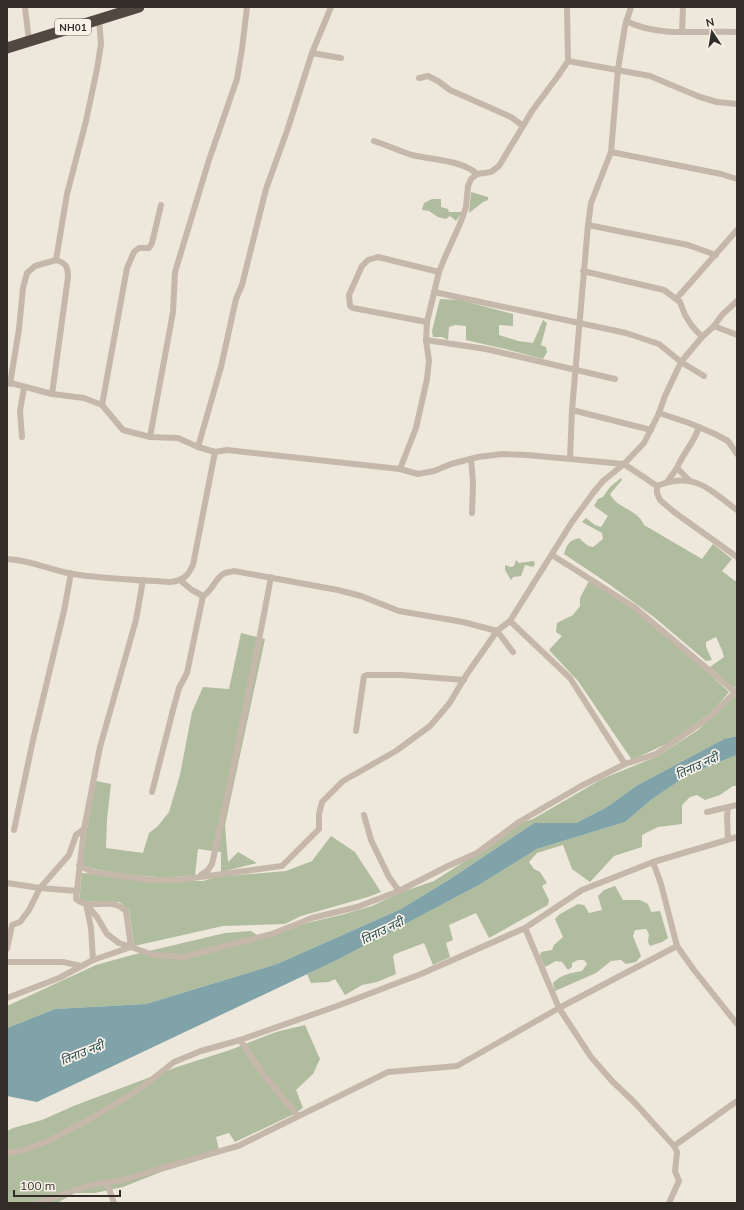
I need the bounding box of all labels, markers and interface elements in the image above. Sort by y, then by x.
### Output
north arrow [692,12,732,52]
text: N [704,15,715,30]
road number: NH01 [55,19,91,35]
water label: तिनाउ नदी [673,748,723,782]
water label: तिनाउ नदी [358,913,408,947]
water label: तिनाउ नदी [58,1036,108,1068]
scale bar [14,1172,120,1198]
text: 100 m [20,1178,55,1193]

